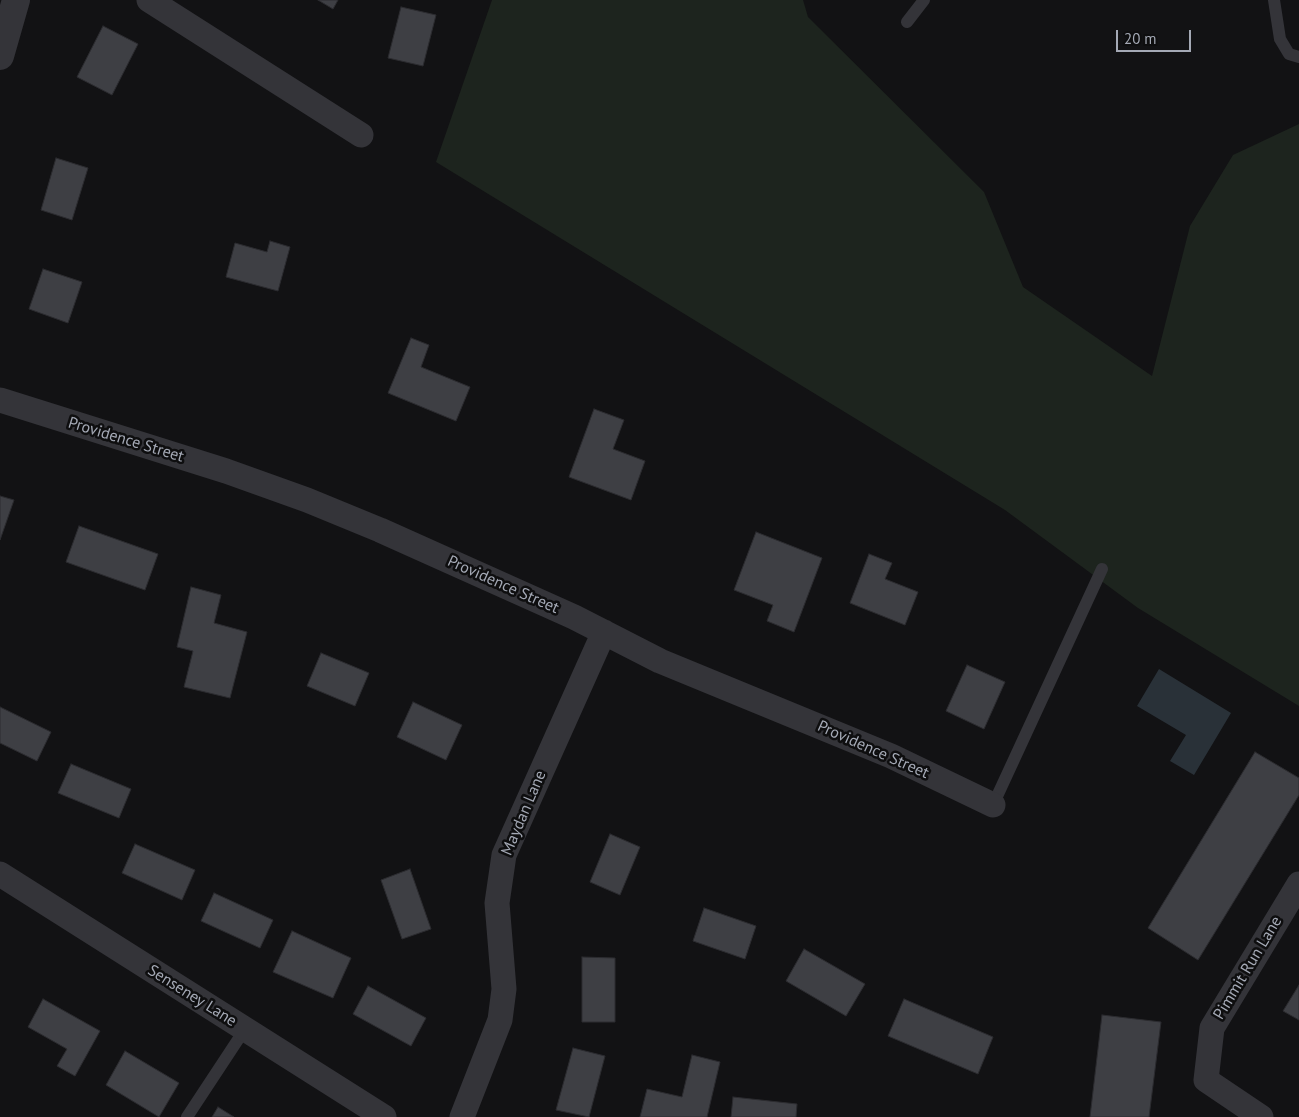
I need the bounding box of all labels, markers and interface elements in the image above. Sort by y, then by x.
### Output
scale bar [1119,20,1194,52]
text: 20 m [1124,29,1157,48]
street label: Providence Street [66,413,186,467]
street label: Providence Street [444,552,562,618]
street label: Providence Street [814,717,932,783]
street label: Maydan Lane [498,768,550,858]
street label: Pimmit Run Lane [1210,913,1286,1023]
street label: Senseney Lane [144,961,240,1031]

